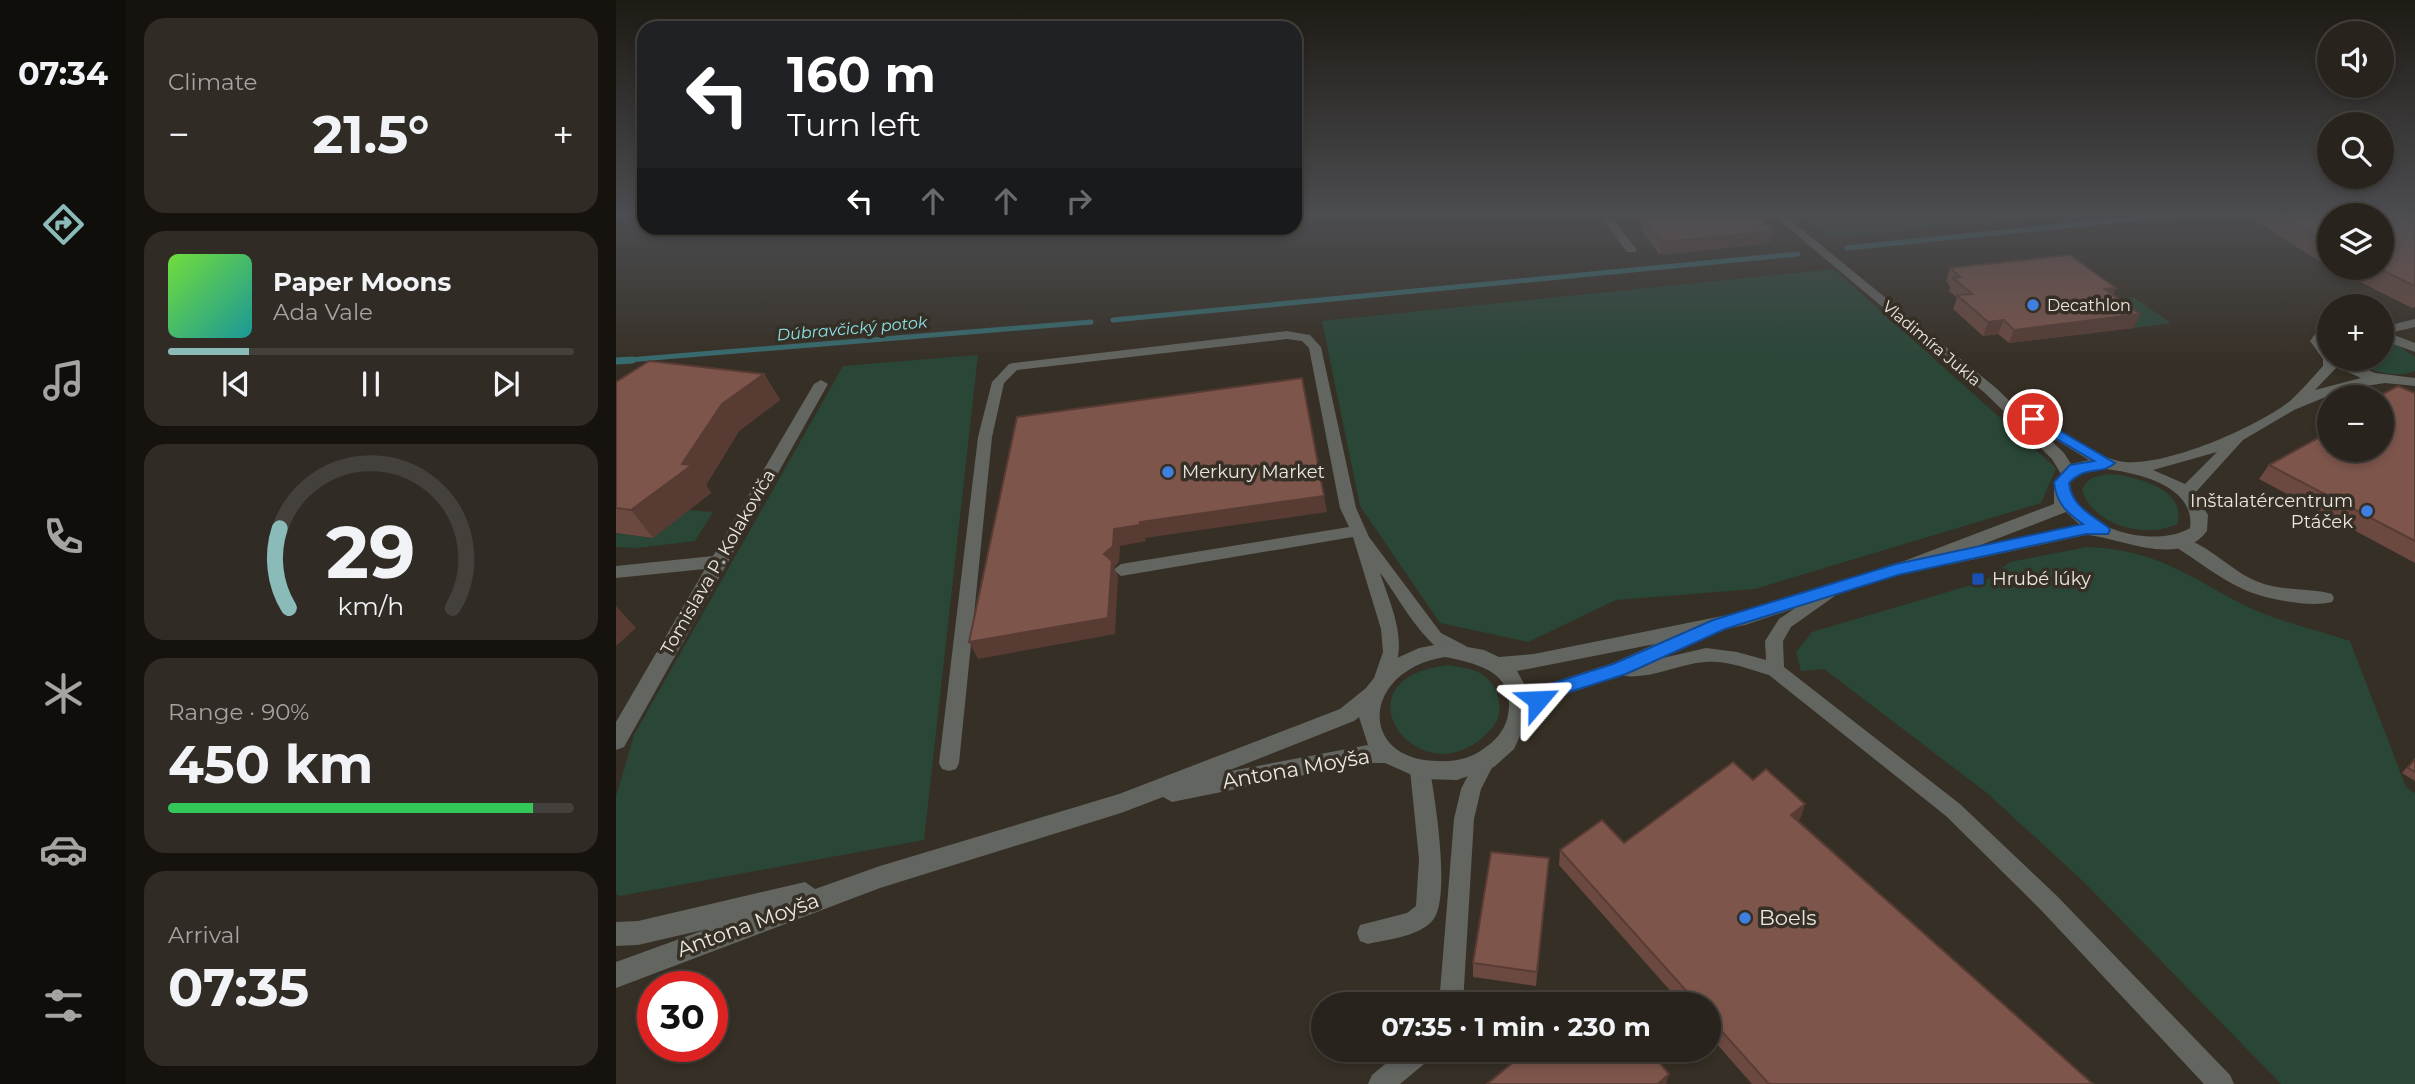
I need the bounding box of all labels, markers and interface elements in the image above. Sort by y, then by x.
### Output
map controls [2317,21,2394,462]
button: sound [2317,21,2394,98]
text: 160 m [787,45,936,104]
icon: left [672,49,763,140]
text: 07:34 [18,54,108,93]
text: Climate [168,68,257,96]
text: 21.5° [312,103,430,166]
text: Turn left [787,105,921,144]
text: − [168,111,190,158]
text: + [552,111,574,158]
button: search [2317,112,2394,189]
icon: left [841,182,879,220]
icon: ahead [914,182,952,220]
icon: ahead [987,182,1025,220]
icon: right [1060,182,1098,220]
icon: directions [39,200,88,249]
button: layers [2317,203,2394,280]
text: Paper Moons [273,266,451,298]
button: + [2317,294,2394,371]
place label: Decathlon [2047,296,2131,315]
street label: Vladimíra Jukla [1879,297,1985,390]
marker: Decathlon [2025,297,2041,313]
text: Ada Vale [273,298,373,326]
water label: Dúbravčický potok [776,312,930,345]
icon: music [39,356,88,405]
icon: previous [217,365,255,403]
icon: pause [352,365,390,403]
icon: next [487,365,525,403]
button: − [2317,385,2394,462]
pin [2003,389,2063,449]
icon: arrive [2014,400,2052,438]
place label: Merkury Market [1182,461,1325,483]
marker: Merkury Market [1160,464,1176,480]
street label: Tomislava P. Kolakoviča [656,465,780,659]
place label: Inštalatércentrum Ptáček [2190,490,2353,533]
marker: Inštalatércentrum Ptáček [2359,503,2375,519]
text: 29 [326,508,416,596]
icon: phone [39,512,88,561]
place label: Hrubé lúky [1992,568,2091,590]
marker: Hrubé lúky [1970,571,1986,587]
text: km/h [338,591,404,621]
position arrow [1501,663,1575,737]
icon: climate [39,669,88,718]
text: Range · 90% [168,698,309,726]
text: 450 km [168,733,373,796]
street label: Antona Moyša [1220,743,1372,794]
icon: car [39,825,88,874]
street label: Antona Moyša [673,887,822,962]
place label: Boels [1759,905,1817,930]
marker: Boels [1737,910,1753,926]
text: Arrival [168,921,241,949]
text: 07:35 [168,956,309,1019]
speed limit sign: 30 [637,971,728,1062]
icon: filters [39,981,88,1030]
text: 07:35 · 1 min · 230 m [1381,1011,1651,1043]

